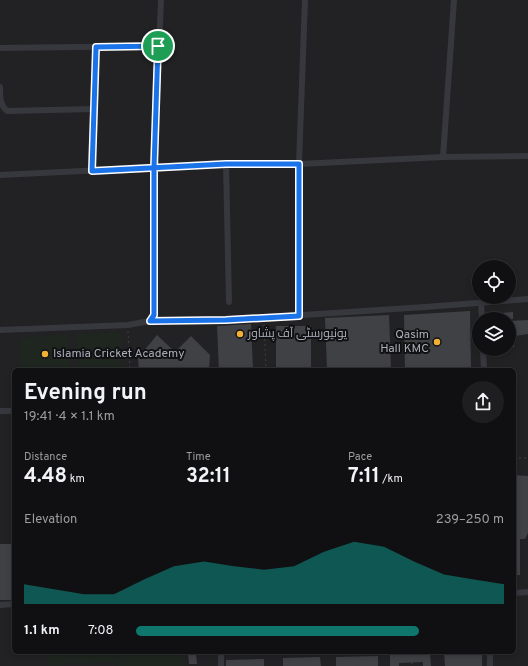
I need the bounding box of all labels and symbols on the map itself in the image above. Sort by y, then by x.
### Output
pin [141,29,175,63]
place label: یونیورسٹی آف پشاور [247,326,348,342]
place label: Qasim Hall KMC [380,327,429,357]
marker: یونیورسٹی آف پشاور [235,329,245,339]
marker: Qasim Hall KMC [432,337,442,347]
place label: Islamia Cricket Academy [53,346,185,362]
marker: Islamia Cricket Academy [40,349,50,359]

